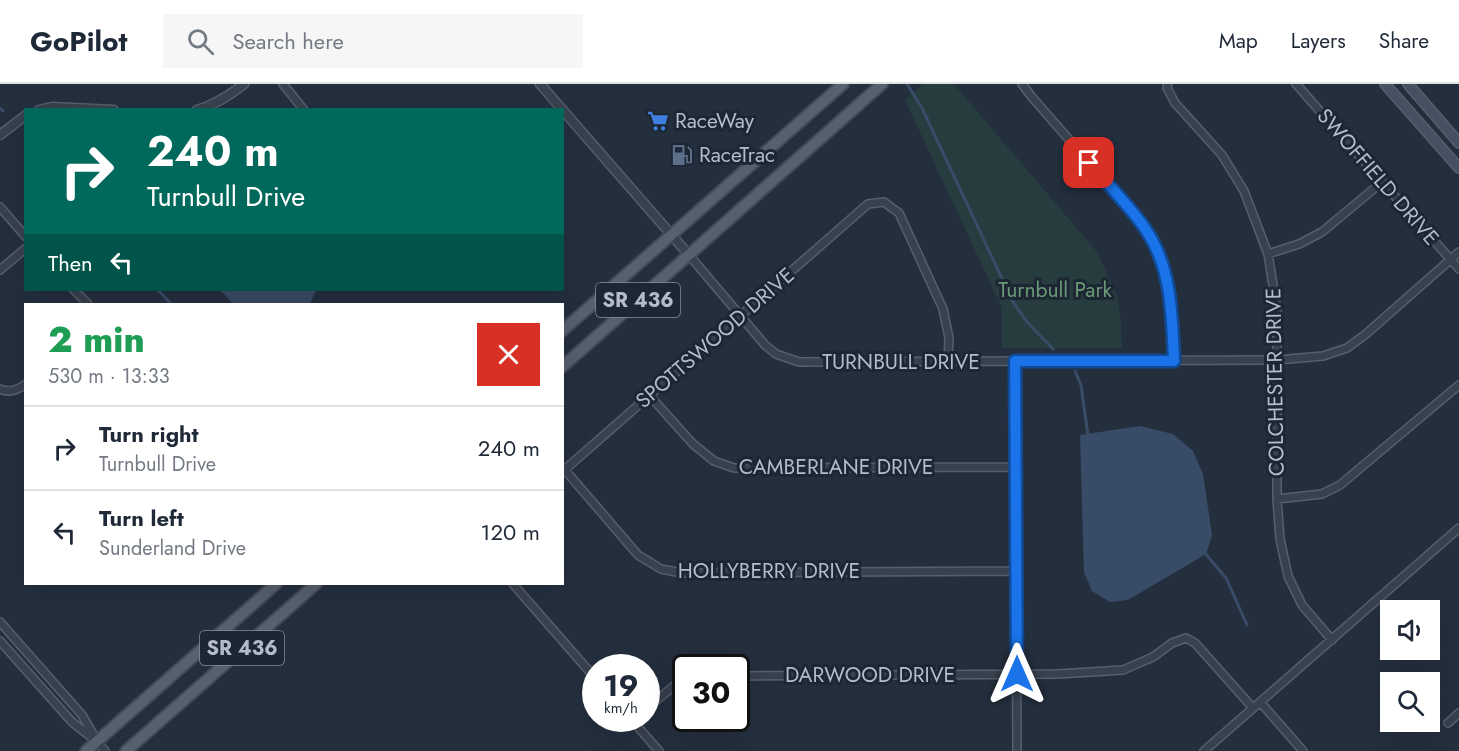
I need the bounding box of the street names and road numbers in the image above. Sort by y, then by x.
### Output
street label: SWOFFIELD DRIVE [1310,102,1446,252]
street label: SPOTTSWOOD DRIVE [629,261,801,415]
road number: SR 436 [596,283,680,317]
street label: COLCHESTER DRIVE [1258,288,1292,476]
street label: TURNBULL DRIVE [822,347,980,377]
street label: CAMBERLANE DRIVE [739,452,933,482]
street label: HOLLYBERRY DRIVE [678,556,860,586]
road number: SR 436 [200,631,284,665]
street label: DARWOOD DRIVE [785,660,955,690]

